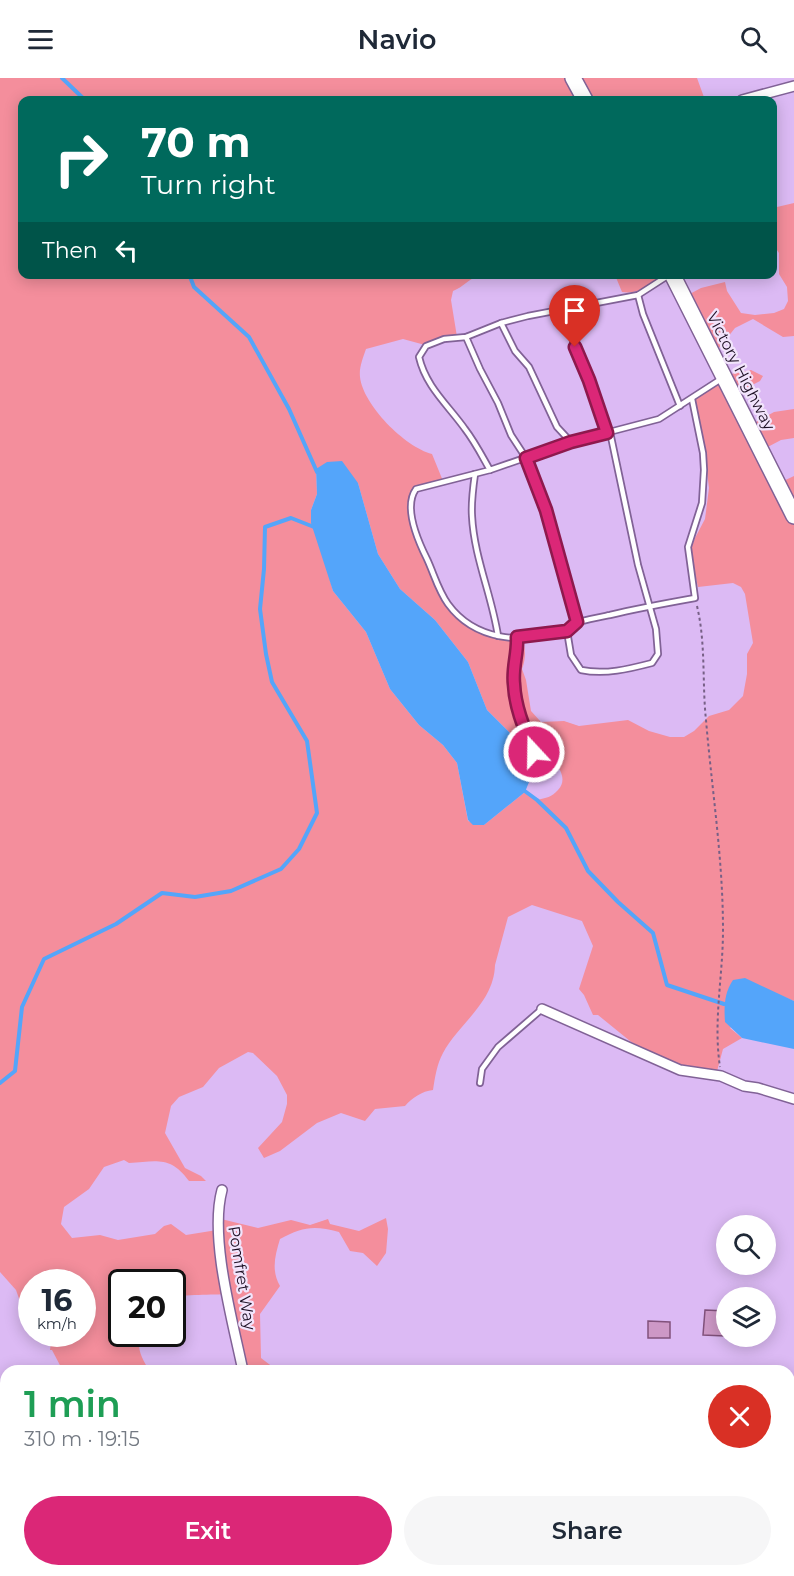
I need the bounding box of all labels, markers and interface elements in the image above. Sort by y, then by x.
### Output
icon: menu [24,23,57,56]
text: Navio [358,23,436,56]
icon: search [737,23,770,56]
text: 70 m [141,116,251,168]
icon: right [42,120,120,198]
text: Turn right [141,168,276,201]
icon: left [110,234,143,267]
text: Then [42,237,98,264]
pin [549,285,600,347]
icon: arrive [558,294,591,327]
street label: Victory Highway [703,309,779,434]
position arrow [502,720,566,784]
map controls [716,1215,776,1347]
button: search [716,1215,776,1275]
street label: Pomfret Way [224,1225,260,1332]
speed limit sign: 20 [108,1269,186,1347]
text: 16 [42,1282,72,1319]
button: layers [716,1287,776,1347]
text: km/h [37,1314,77,1333]
text: 1 min [24,1382,121,1426]
button: close [708,1385,771,1448]
text: 310 m · 19:15 [24,1427,140,1451]
button: Exit [24,1496,392,1565]
button: Share [404,1496,771,1565]

